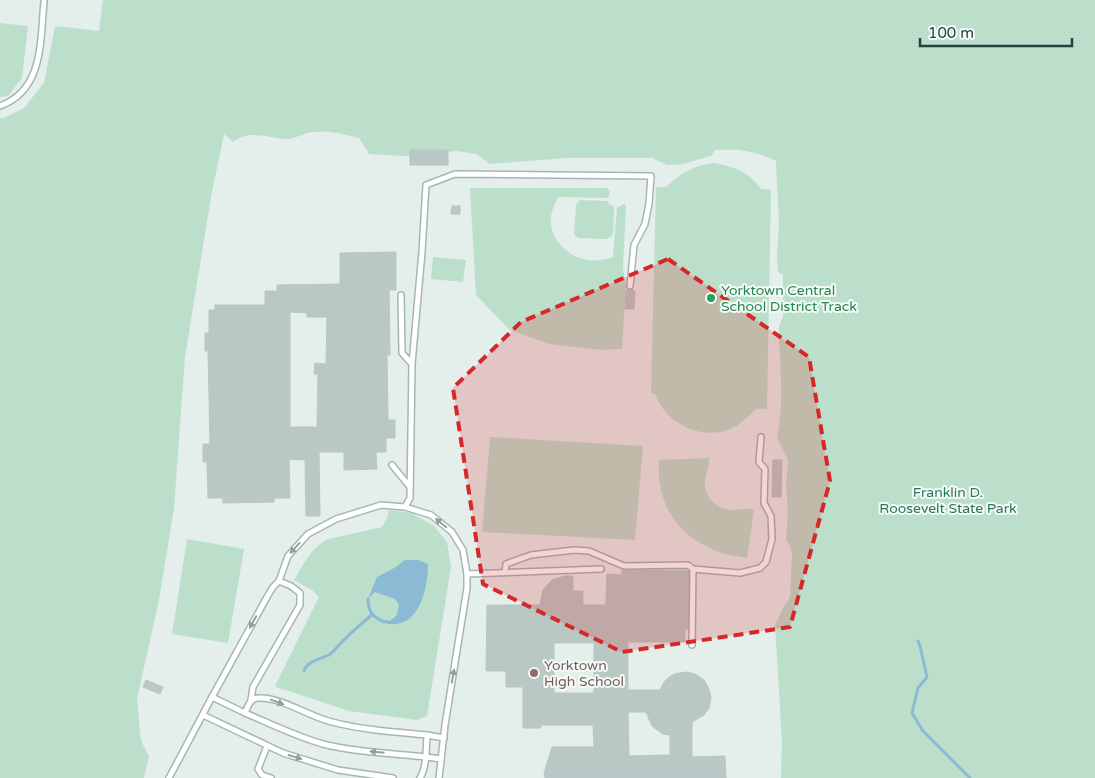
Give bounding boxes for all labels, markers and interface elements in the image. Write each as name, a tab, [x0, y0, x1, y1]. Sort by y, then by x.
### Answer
scale bar	[920, 15, 1072, 47]
text: 100 m	[928, 24, 974, 42]
place label: Yorktown Central School District Track	[721, 282, 857, 315]
marker: Yorktown Central School District Track	[705, 292, 717, 304]
park label: Franklin D. Roosevelt State Park	[879, 484, 1017, 517]
one-way arrow	[435, 518, 448, 529]
one-way arrow	[290, 542, 301, 555]
one-way arrow	[249, 615, 258, 628]
place label: Yorktown High School	[544, 657, 624, 690]
marker: Yorktown High School	[528, 667, 540, 679]
one-way arrow	[450, 668, 458, 684]
one-way arrow	[270, 698, 285, 706]
one-way arrow	[369, 748, 385, 756]
one-way arrow	[288, 753, 303, 761]

